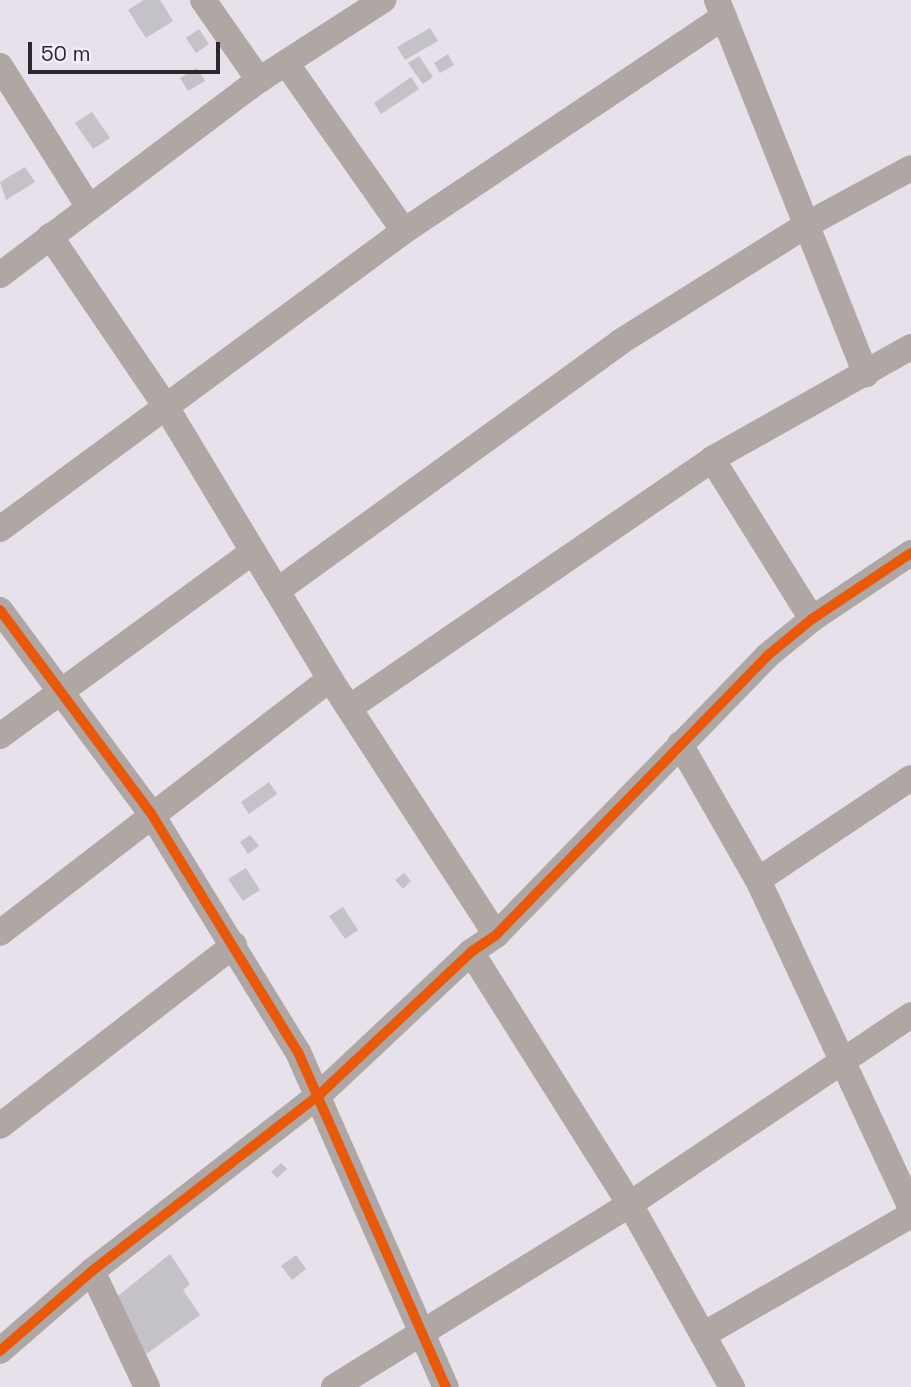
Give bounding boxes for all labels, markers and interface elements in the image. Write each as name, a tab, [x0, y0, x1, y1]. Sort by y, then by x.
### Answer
scale bar	[32, 28, 224, 72]
text: 50 m	[41, 40, 91, 67]

